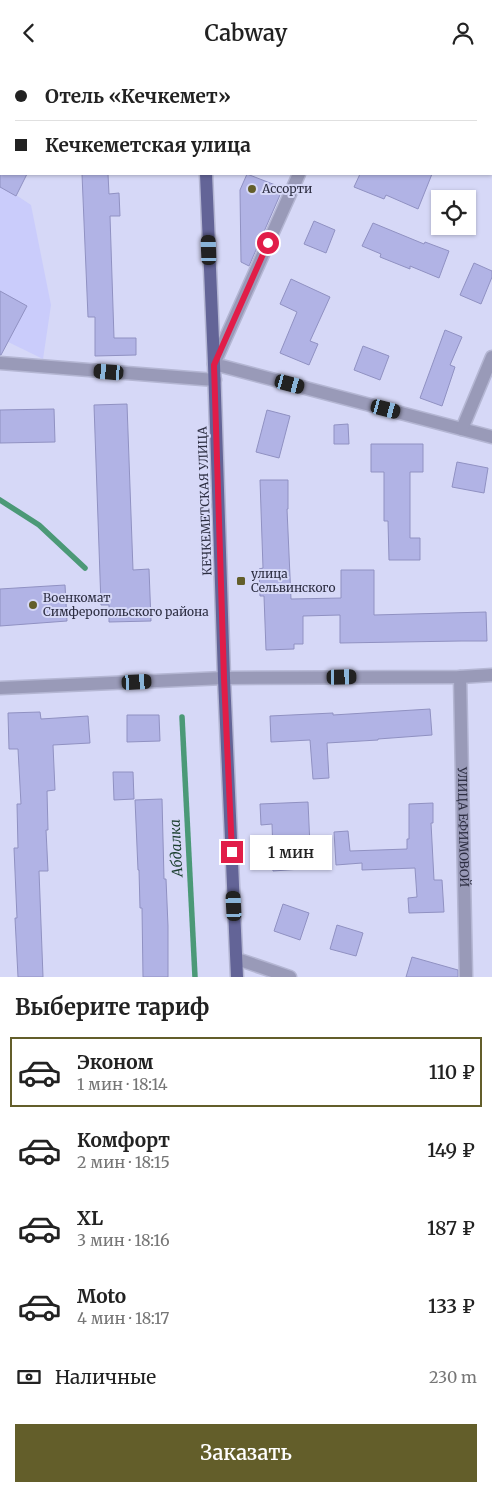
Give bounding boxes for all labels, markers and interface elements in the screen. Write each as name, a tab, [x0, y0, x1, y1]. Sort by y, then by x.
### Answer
icon: back	[15, 19, 43, 47]
text: Cabway	[205, 19, 287, 47]
icon: person	[449, 19, 477, 47]
text: Отель «Кечкемет»	[45, 84, 231, 108]
text: Кечкеметская улица	[45, 133, 251, 157]
place label: Ассорти	[261, 181, 312, 196]
marker: Ассорти	[246, 183, 258, 195]
map controls	[431, 190, 476, 235]
button: locate	[431, 190, 476, 235]
route start	[257, 232, 279, 254]
car	[200, 235, 217, 265]
car	[93, 363, 124, 381]
car	[273, 373, 306, 395]
car	[369, 398, 402, 420]
street label: КЕЧКЕМЕТСКАЯ УЛИЦА	[194, 426, 215, 576]
place label: улица Сельвинского	[251, 566, 335, 595]
marker: улица Сельвинского	[235, 575, 247, 587]
place label: Военкомат Симферопольского района	[43, 590, 209, 619]
marker: Военкомат Симферопольского района	[27, 599, 39, 611]
car	[326, 669, 357, 685]
car	[121, 674, 152, 690]
street label: УЛИЦА ЕФИМОВОЙ	[455, 766, 472, 887]
water label: Абдалка	[166, 819, 187, 878]
callout: 1 мин	[250, 835, 332, 869]
route end	[221, 841, 243, 863]
text: 1 мин	[268, 842, 314, 862]
car	[225, 891, 242, 921]
text: Выберите тариф	[15, 993, 209, 1021]
icon: car	[17, 1050, 62, 1095]
text: Эконом	[77, 1050, 153, 1074]
text: 110 ₽	[429, 1060, 475, 1084]
text: 1 мин · 18:14	[77, 1074, 168, 1094]
icon: car	[17, 1128, 62, 1173]
text: Комфорт	[77, 1128, 170, 1152]
text: 149 ₽	[427, 1138, 475, 1162]
text: 2 мин · 18:15	[77, 1152, 170, 1172]
icon: car	[17, 1206, 62, 1251]
text: XL	[77, 1206, 103, 1230]
text: 187 ₽	[427, 1216, 475, 1240]
text: 3 мин · 18:16	[77, 1230, 170, 1250]
icon: car	[17, 1284, 62, 1329]
text: Moto	[77, 1284, 126, 1308]
text: 133 ₽	[428, 1294, 475, 1318]
text: 4 мин · 18:17	[77, 1308, 169, 1328]
icon: cash	[15, 1363, 43, 1391]
text: Наличные	[55, 1365, 156, 1389]
text: 230 m	[429, 1367, 477, 1387]
button: Заказать	[15, 1424, 477, 1482]

